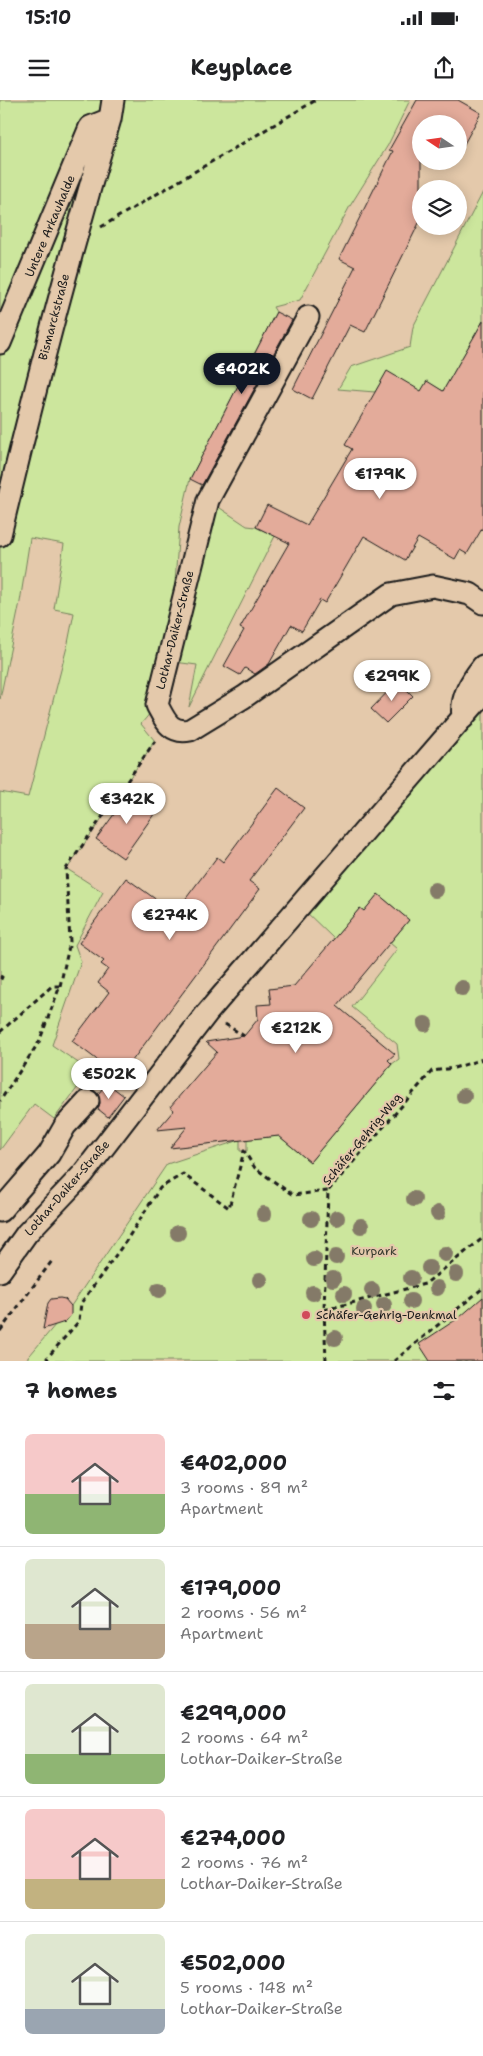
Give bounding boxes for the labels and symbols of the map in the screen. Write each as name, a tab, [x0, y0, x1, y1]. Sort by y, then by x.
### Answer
north arrow	[412, 115, 468, 170]
street label: Untere Arkauhalde	[21, 172, 79, 280]
street label: Bismarckstraße	[35, 272, 73, 362]
pin: €402K	[207, 352, 277, 395]
pin: €179K	[345, 458, 415, 500]
street label: Lothar-Daiker-Straße	[152, 569, 198, 691]
pin: €299K	[357, 660, 427, 702]
pin: €342K	[92, 782, 162, 825]
pin: €274K	[135, 898, 205, 941]
pin: €212K	[261, 1012, 331, 1054]
pin: €502K	[74, 1058, 144, 1100]
street label: Schäfer-Gehrig-Weg	[319, 1090, 405, 1188]
street label: Lothar-Daiker-Straße	[21, 1136, 113, 1239]
park label: Kurpark	[351, 1243, 397, 1259]
place label: Schäfer-Gehrig-Denkmal	[316, 1307, 457, 1323]
marker: Schäfer-Gehrig-Denkmal	[300, 1309, 312, 1321]

